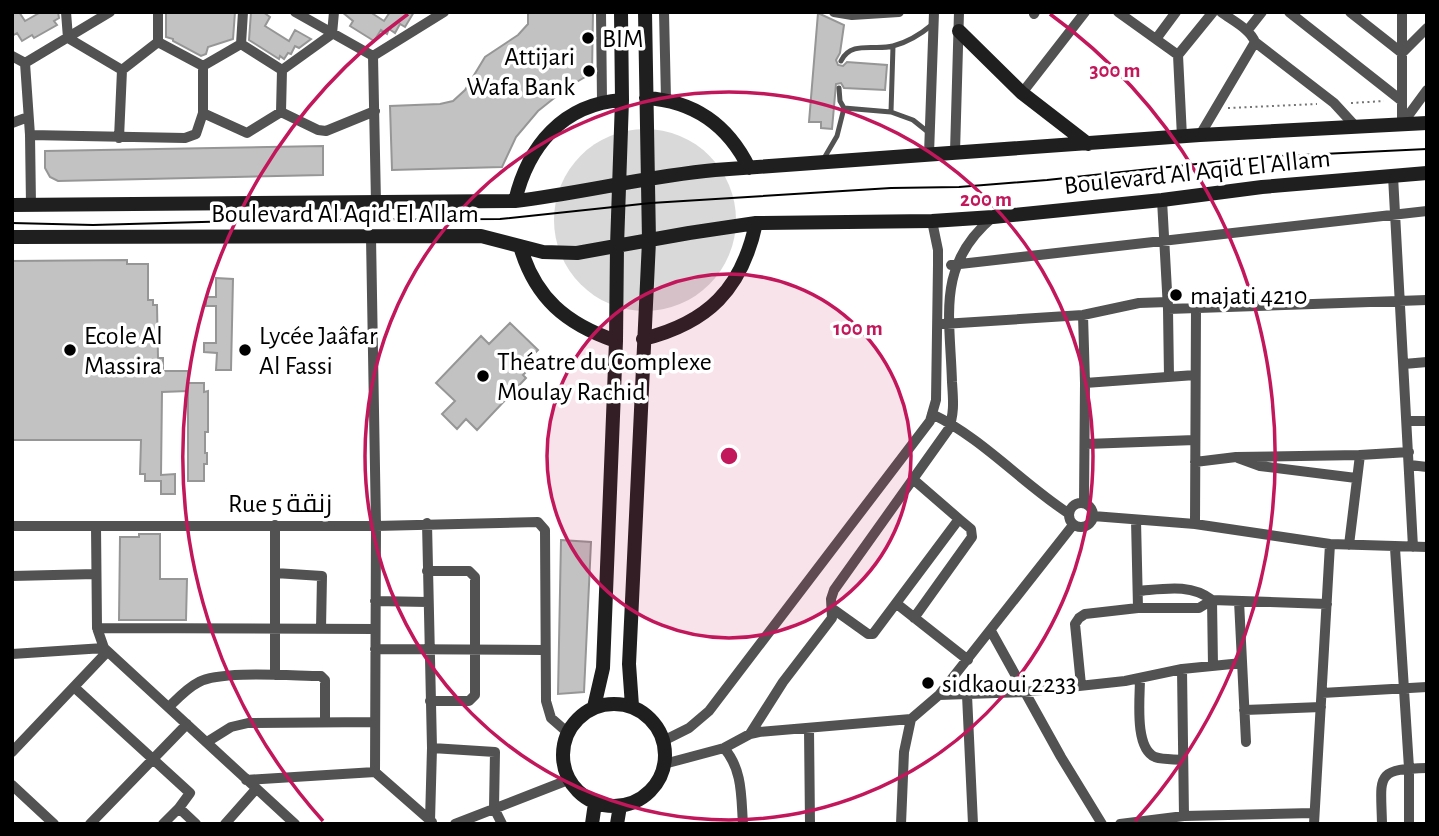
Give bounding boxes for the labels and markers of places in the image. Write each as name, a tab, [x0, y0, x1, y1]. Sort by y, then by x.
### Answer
place label: BIM	[602, 26, 643, 52]
marker: BIM	[580, 30, 596, 46]
place label: Attijari Wafa Bank	[467, 44, 575, 100]
marker: Attijari Wafa Bank	[581, 63, 597, 79]
place label: majati 4210	[1190, 283, 1308, 309]
marker: majati 4210	[1168, 287, 1184, 303]
place label: Ecole Al Massira	[84, 323, 163, 379]
place label: Lycée Jaâfar Al Fassi	[259, 323, 378, 379]
marker: Ecole Al Massira	[62, 342, 78, 358]
marker: Lycée Jaâfar Al Fassi	[237, 342, 253, 358]
place label: Théatre du Complexe Moulay Rachid	[497, 349, 712, 405]
marker: Théatre du Complexe Moulay Rachid	[475, 368, 491, 384]
centre of rings	[717, 444, 741, 468]
place label: sidkaoui 2233	[942, 671, 1076, 697]
marker: sidkaoui 2233	[920, 675, 936, 691]

